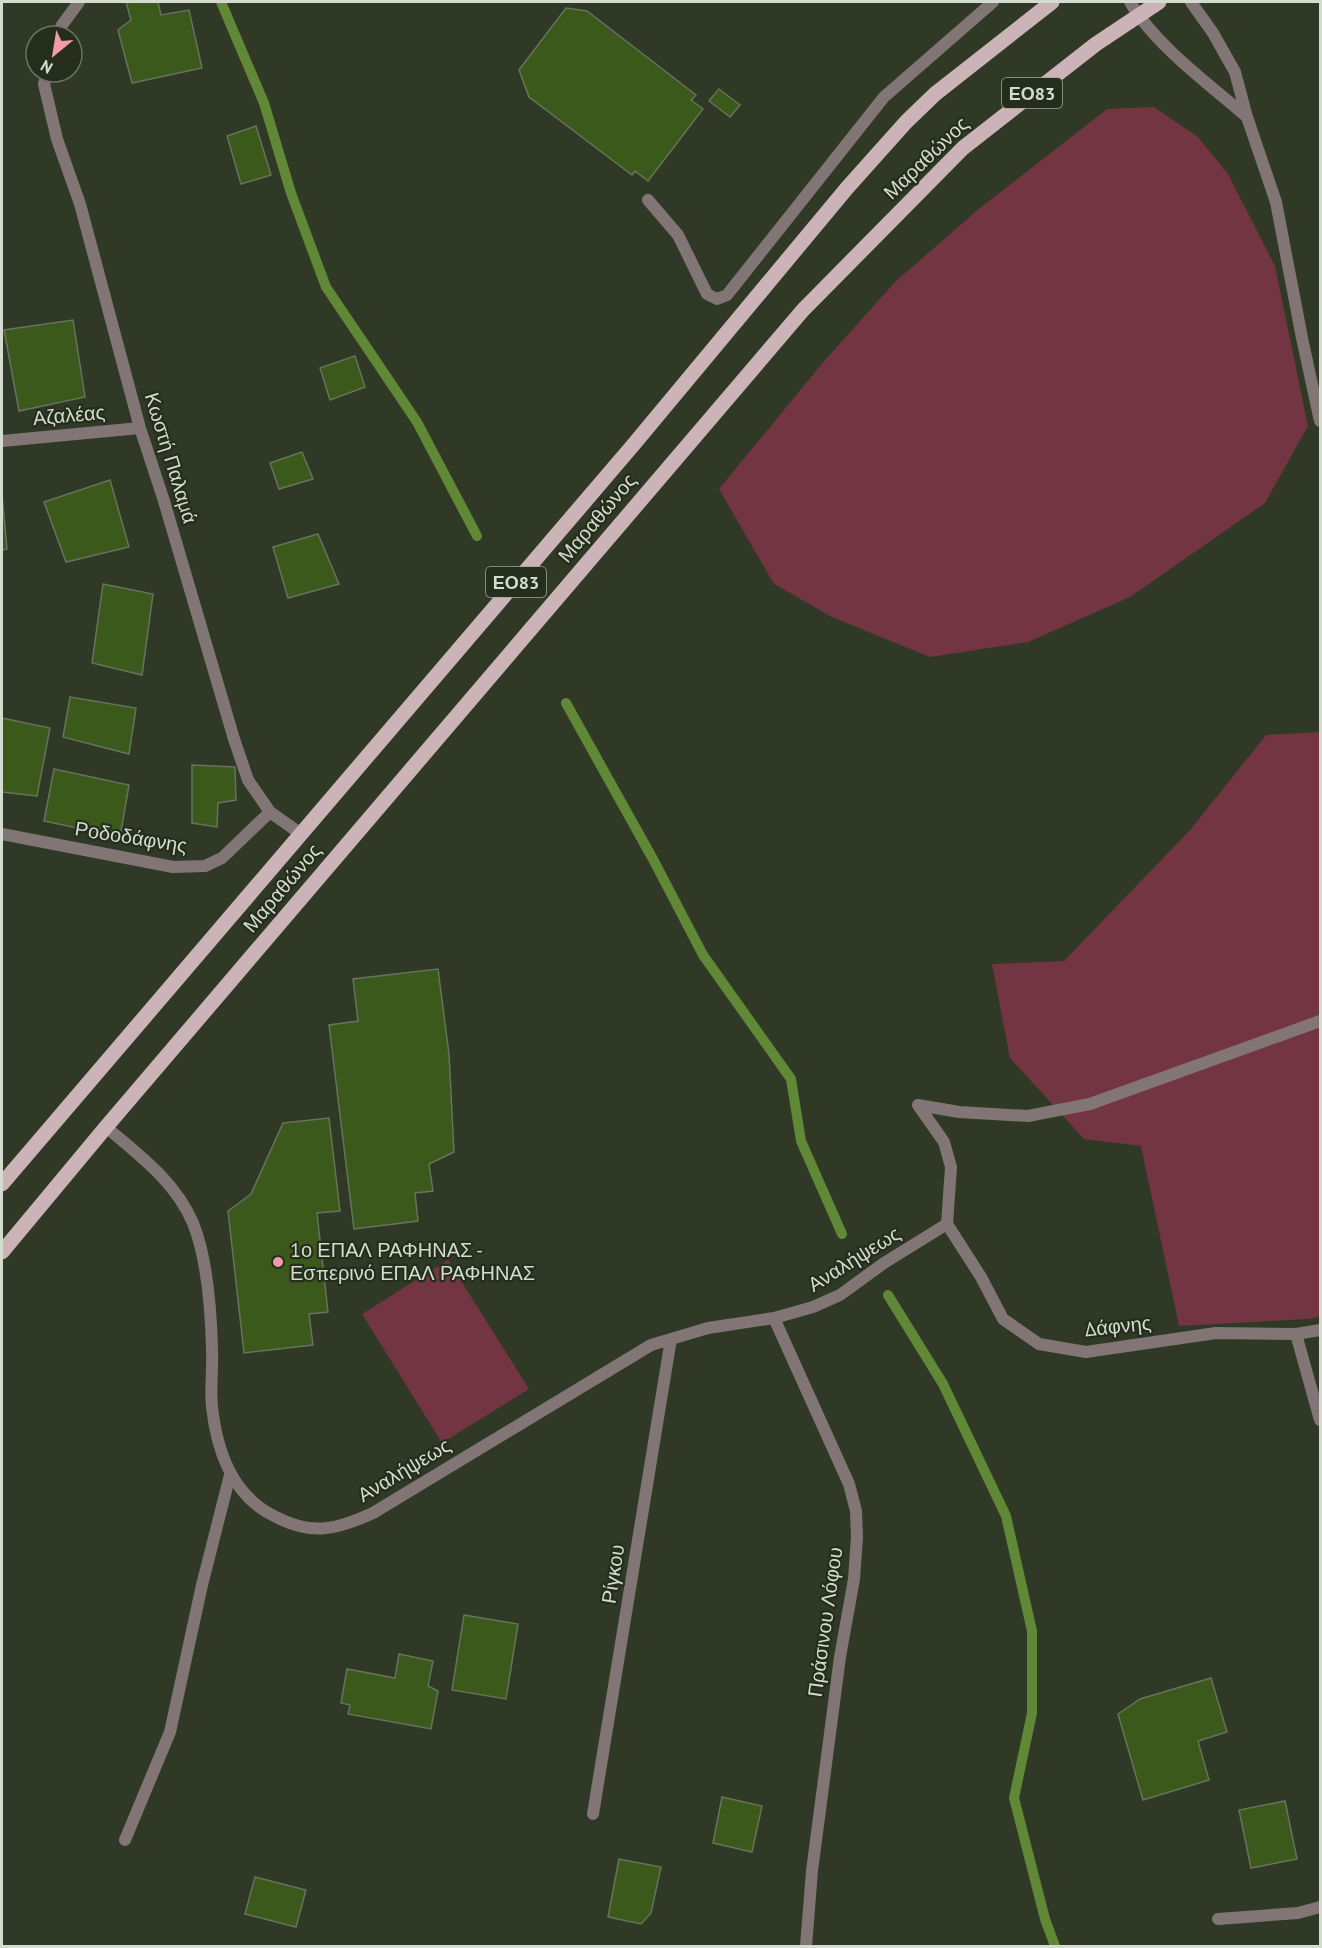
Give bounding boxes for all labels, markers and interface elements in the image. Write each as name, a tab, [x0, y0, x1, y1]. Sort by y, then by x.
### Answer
north arrow	[24, 24, 84, 84]
text: N	[37, 56, 56, 78]
road number: ΕΟ83	[1002, 78, 1062, 108]
street label: Μαραθώνος	[878, 111, 974, 205]
street label: Κωστή Παλαμά	[139, 390, 203, 526]
street label: Αζαλέας	[32, 399, 107, 431]
street label: Μαραθώνος	[552, 468, 642, 568]
road number: ΕΟ83	[486, 567, 546, 597]
street label: Ροδοδάφνης	[73, 815, 189, 859]
street label: Μαραθώνος	[237, 838, 327, 938]
street label: Αναλήψεως	[803, 1220, 905, 1298]
place label: 1ο ΕΠΑΛ ΡΑΦΗΝΑΣ - Εσπερινό ΕΠΑΛ ΡΑΦΗΝΑΣ	[290, 1237, 535, 1286]
marker: 1ο ΕΠΑΛ ΡΑΦΗΝΑΣ - Εσπερινό ΕΠΑΛ ΡΑΦΗΝΑΣ	[271, 1255, 285, 1269]
street label: Δάφνης	[1083, 1310, 1153, 1342]
street label: Αναλήψεως	[353, 1432, 456, 1508]
street label: Ρίγκου	[595, 1543, 631, 1605]
street label: Πράσινου Λόφου	[802, 1545, 848, 1699]

